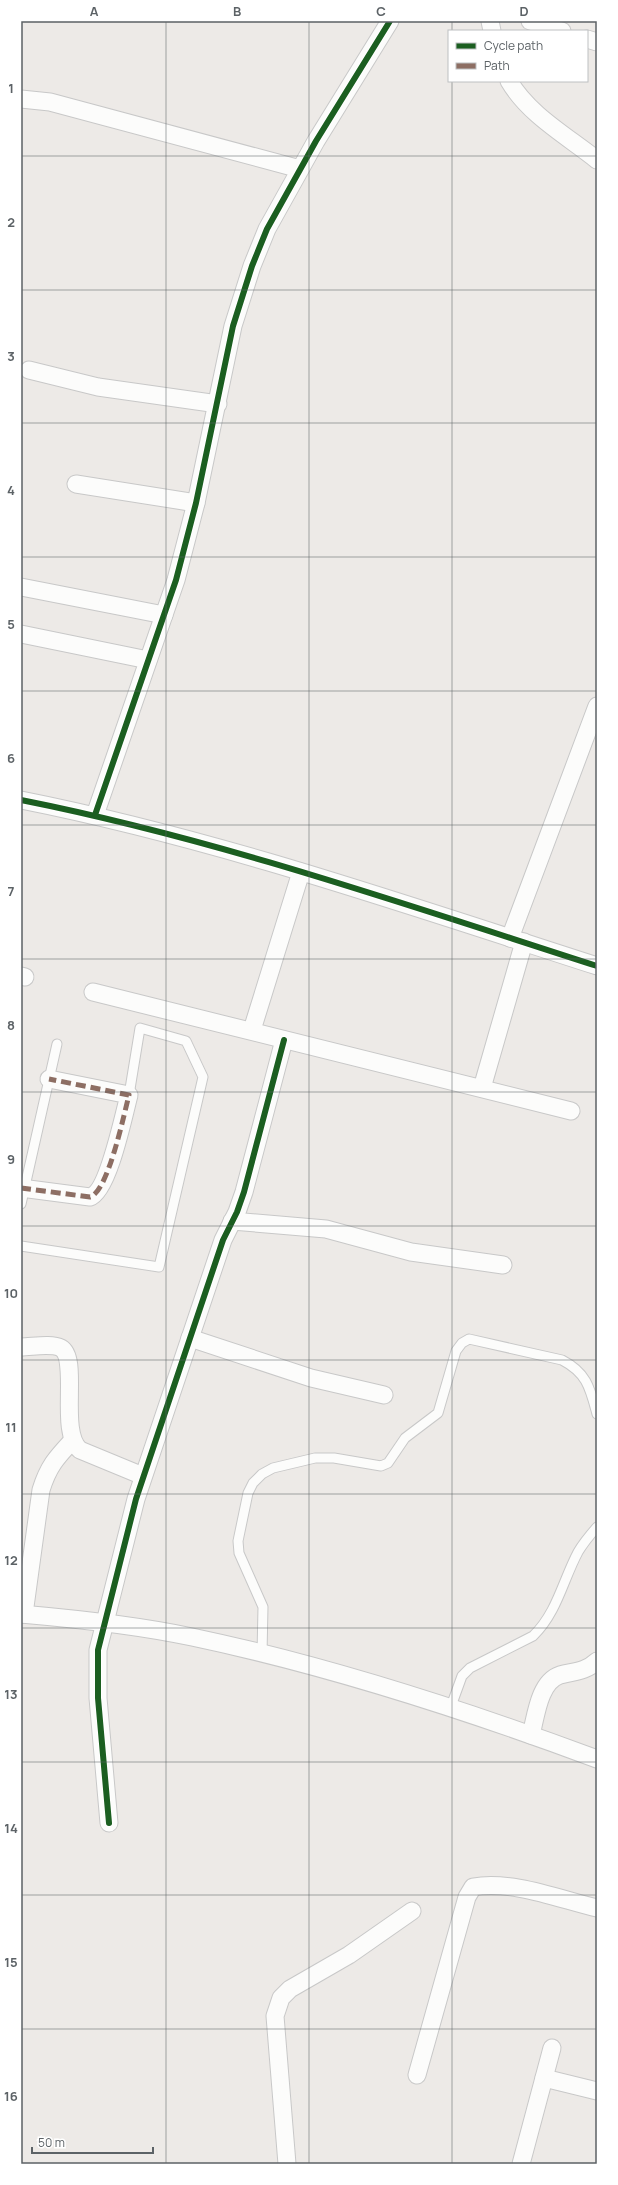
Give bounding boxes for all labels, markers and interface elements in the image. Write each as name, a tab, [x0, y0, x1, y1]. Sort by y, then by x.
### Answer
text: A	[90, 2, 99, 20]
text: B	[233, 2, 241, 20]
text: C	[376, 2, 386, 20]
text: D	[519, 2, 529, 20]
legend	[448, 30, 588, 82]
text: Cycle path	[484, 37, 543, 54]
text: Path	[484, 57, 510, 74]
text: 1	[8, 79, 14, 97]
text: 2	[7, 213, 15, 231]
text: 3	[7, 347, 15, 365]
text: 4	[7, 481, 15, 499]
text: 5	[7, 615, 15, 633]
text: 6	[7, 749, 15, 767]
text: 7	[8, 882, 15, 900]
text: 8	[7, 1016, 15, 1034]
text: 9	[7, 1150, 15, 1168]
text: 10	[4, 1284, 18, 1302]
text: 11	[5, 1418, 17, 1436]
text: 12	[4, 1551, 18, 1569]
text: 13	[4, 1685, 18, 1703]
text: 14	[4, 1819, 18, 1837]
text: 15	[4, 1953, 18, 1971]
text: 16	[4, 2087, 18, 2105]
scale bar	[32, 2129, 153, 2155]
text: 50 m	[38, 2134, 65, 2151]

